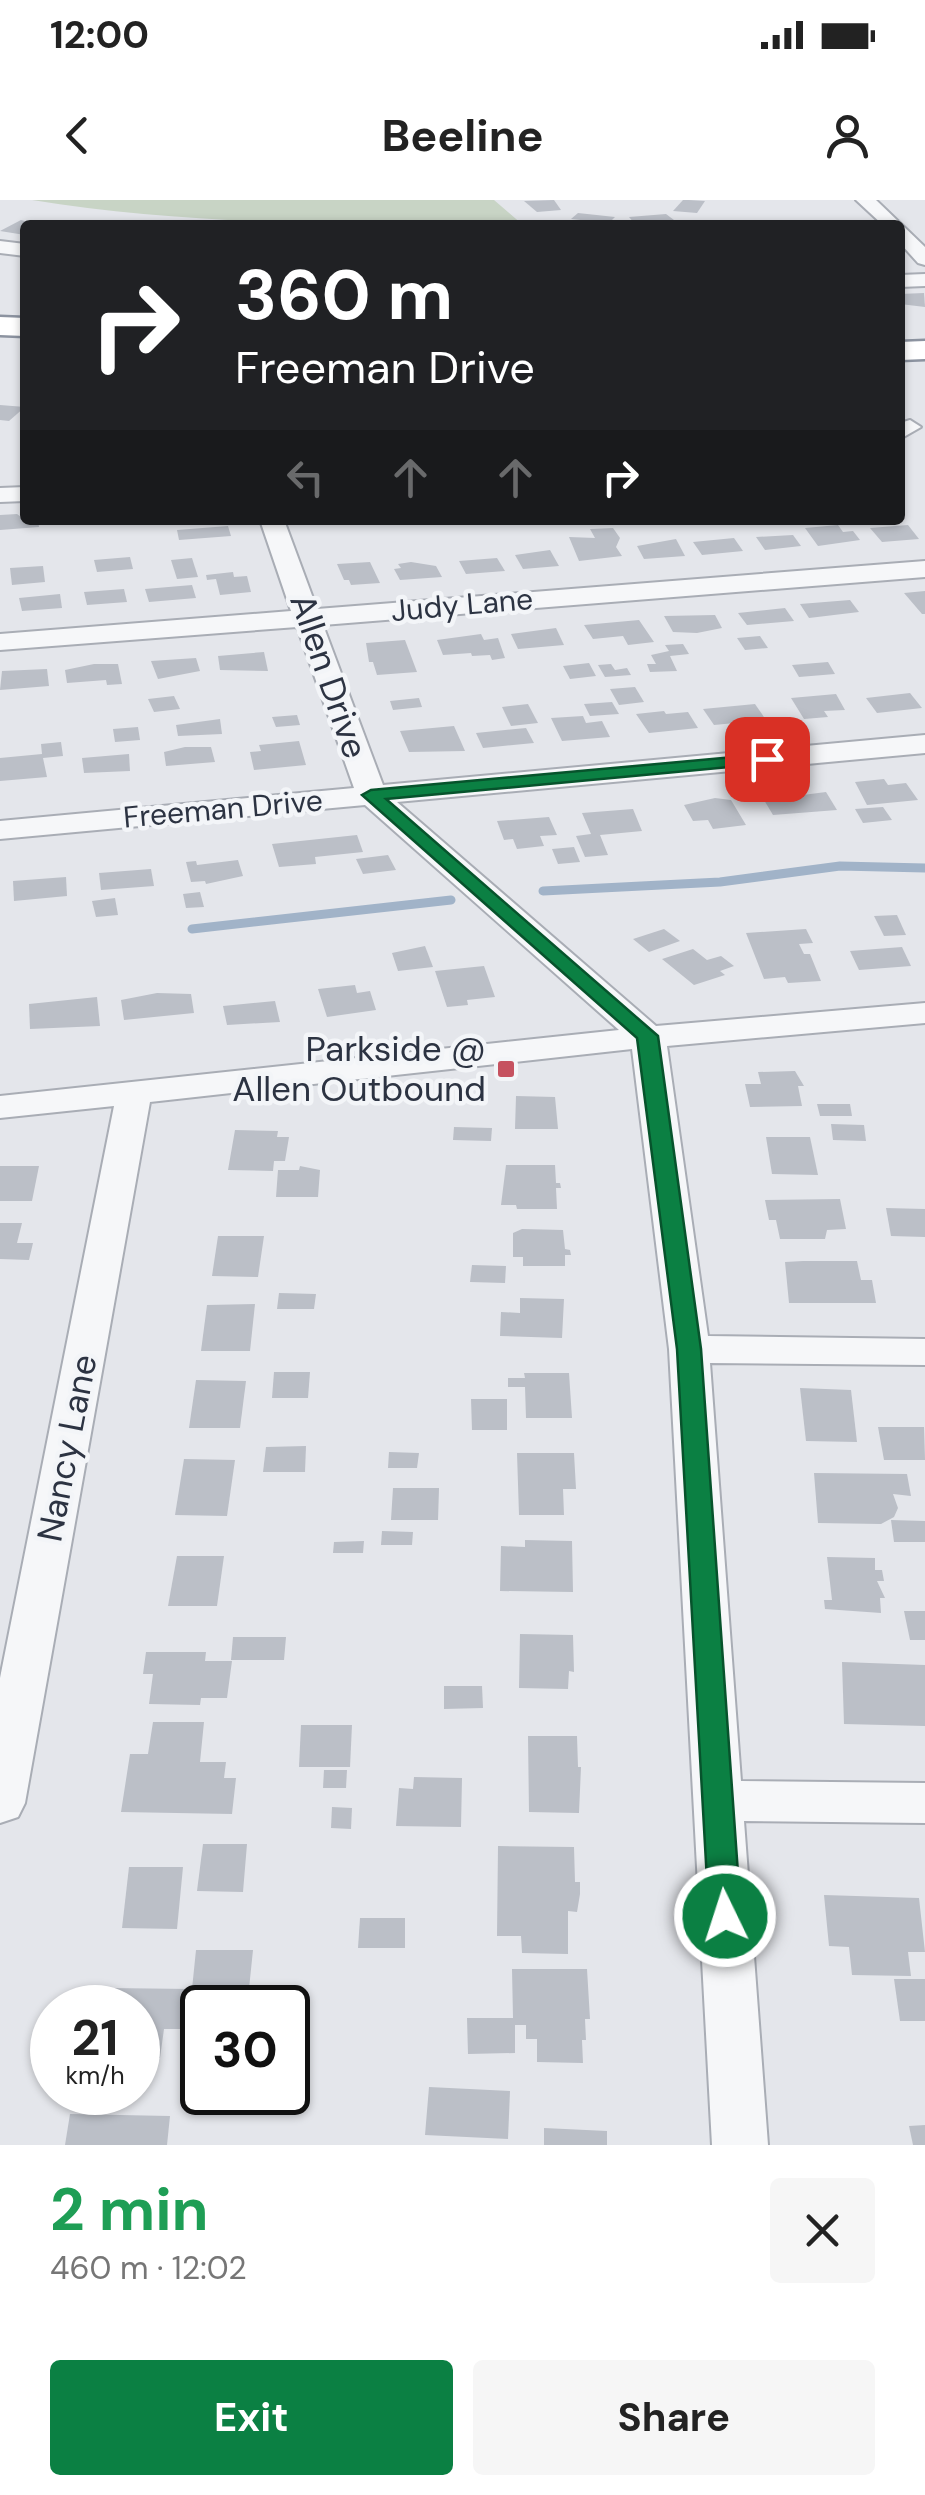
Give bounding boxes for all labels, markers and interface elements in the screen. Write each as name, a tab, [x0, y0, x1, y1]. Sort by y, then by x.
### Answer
text: 12:00	[50, 10, 149, 60]
text: Beeline	[381, 106, 544, 165]
icon: back	[50, 108, 105, 163]
icon: person	[820, 108, 875, 163]
text: 360 m	[235, 250, 453, 341]
icon: right	[70, 260, 200, 390]
text: Freeman Drive	[235, 338, 535, 397]
icon: left	[278, 450, 333, 505]
icon: ahead	[383, 450, 438, 505]
icon: ahead	[488, 450, 543, 505]
icon: right	[593, 450, 648, 505]
street label: Judy Lane	[389, 579, 534, 630]
street label: Allen Drive	[279, 588, 379, 764]
pin	[725, 717, 810, 802]
icon: arrive	[740, 732, 795, 787]
street label: Freeman Drive	[122, 780, 324, 837]
place label: Parkside @ Allen Outbound	[232, 1026, 486, 1112]
marker: Parkside @ Allen Outbound	[495, 1058, 517, 1080]
street label: Nancy Lane	[26, 1351, 108, 1545]
position arrow	[673, 1864, 777, 1968]
speed limit sign: 30	[180, 1985, 310, 2115]
text: 21	[71, 2005, 119, 2071]
text: km/h	[65, 2059, 125, 2092]
text: 2 min	[50, 2170, 209, 2249]
button: close	[770, 2178, 875, 2283]
text: 460 m · 12:02	[50, 2247, 247, 2289]
button: Exit	[50, 2360, 453, 2475]
button: Share	[473, 2360, 875, 2475]

